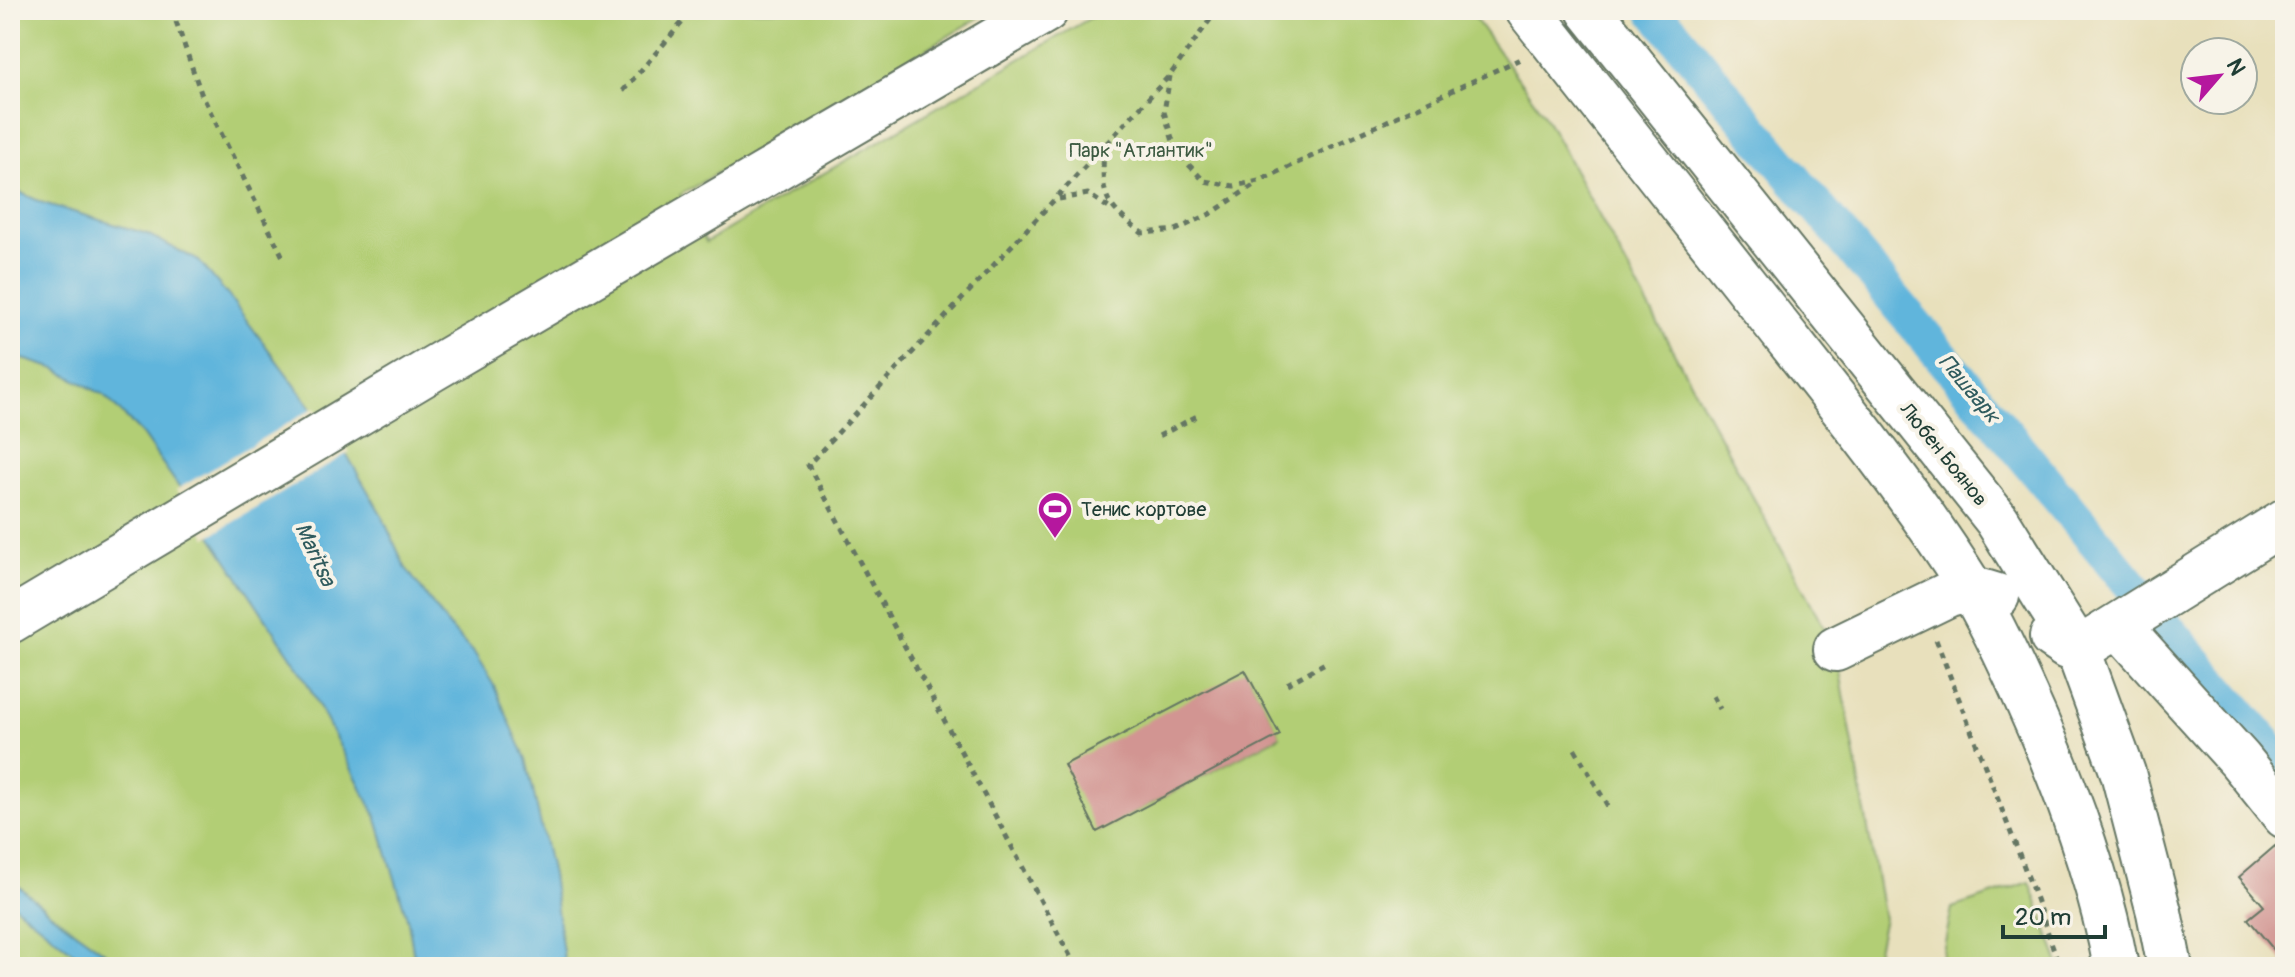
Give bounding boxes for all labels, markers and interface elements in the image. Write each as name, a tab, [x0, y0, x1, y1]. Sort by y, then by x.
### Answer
north arrow	[2179, 36, 2259, 116]
text: N	[2220, 54, 2252, 80]
park label: Парк "Атлантик"	[1069, 138, 1213, 163]
water label: Пашаарк	[1932, 349, 2008, 431]
street label: Любен Боянов	[1894, 397, 1993, 511]
sports icon: Тенис кортове	[1036, 490, 1074, 540]
place label: Тенис кортове	[1081, 497, 1206, 522]
water label: Maritsa	[288, 518, 343, 592]
scale bar	[2003, 889, 2105, 939]
text: 20 m	[2015, 903, 2071, 932]

